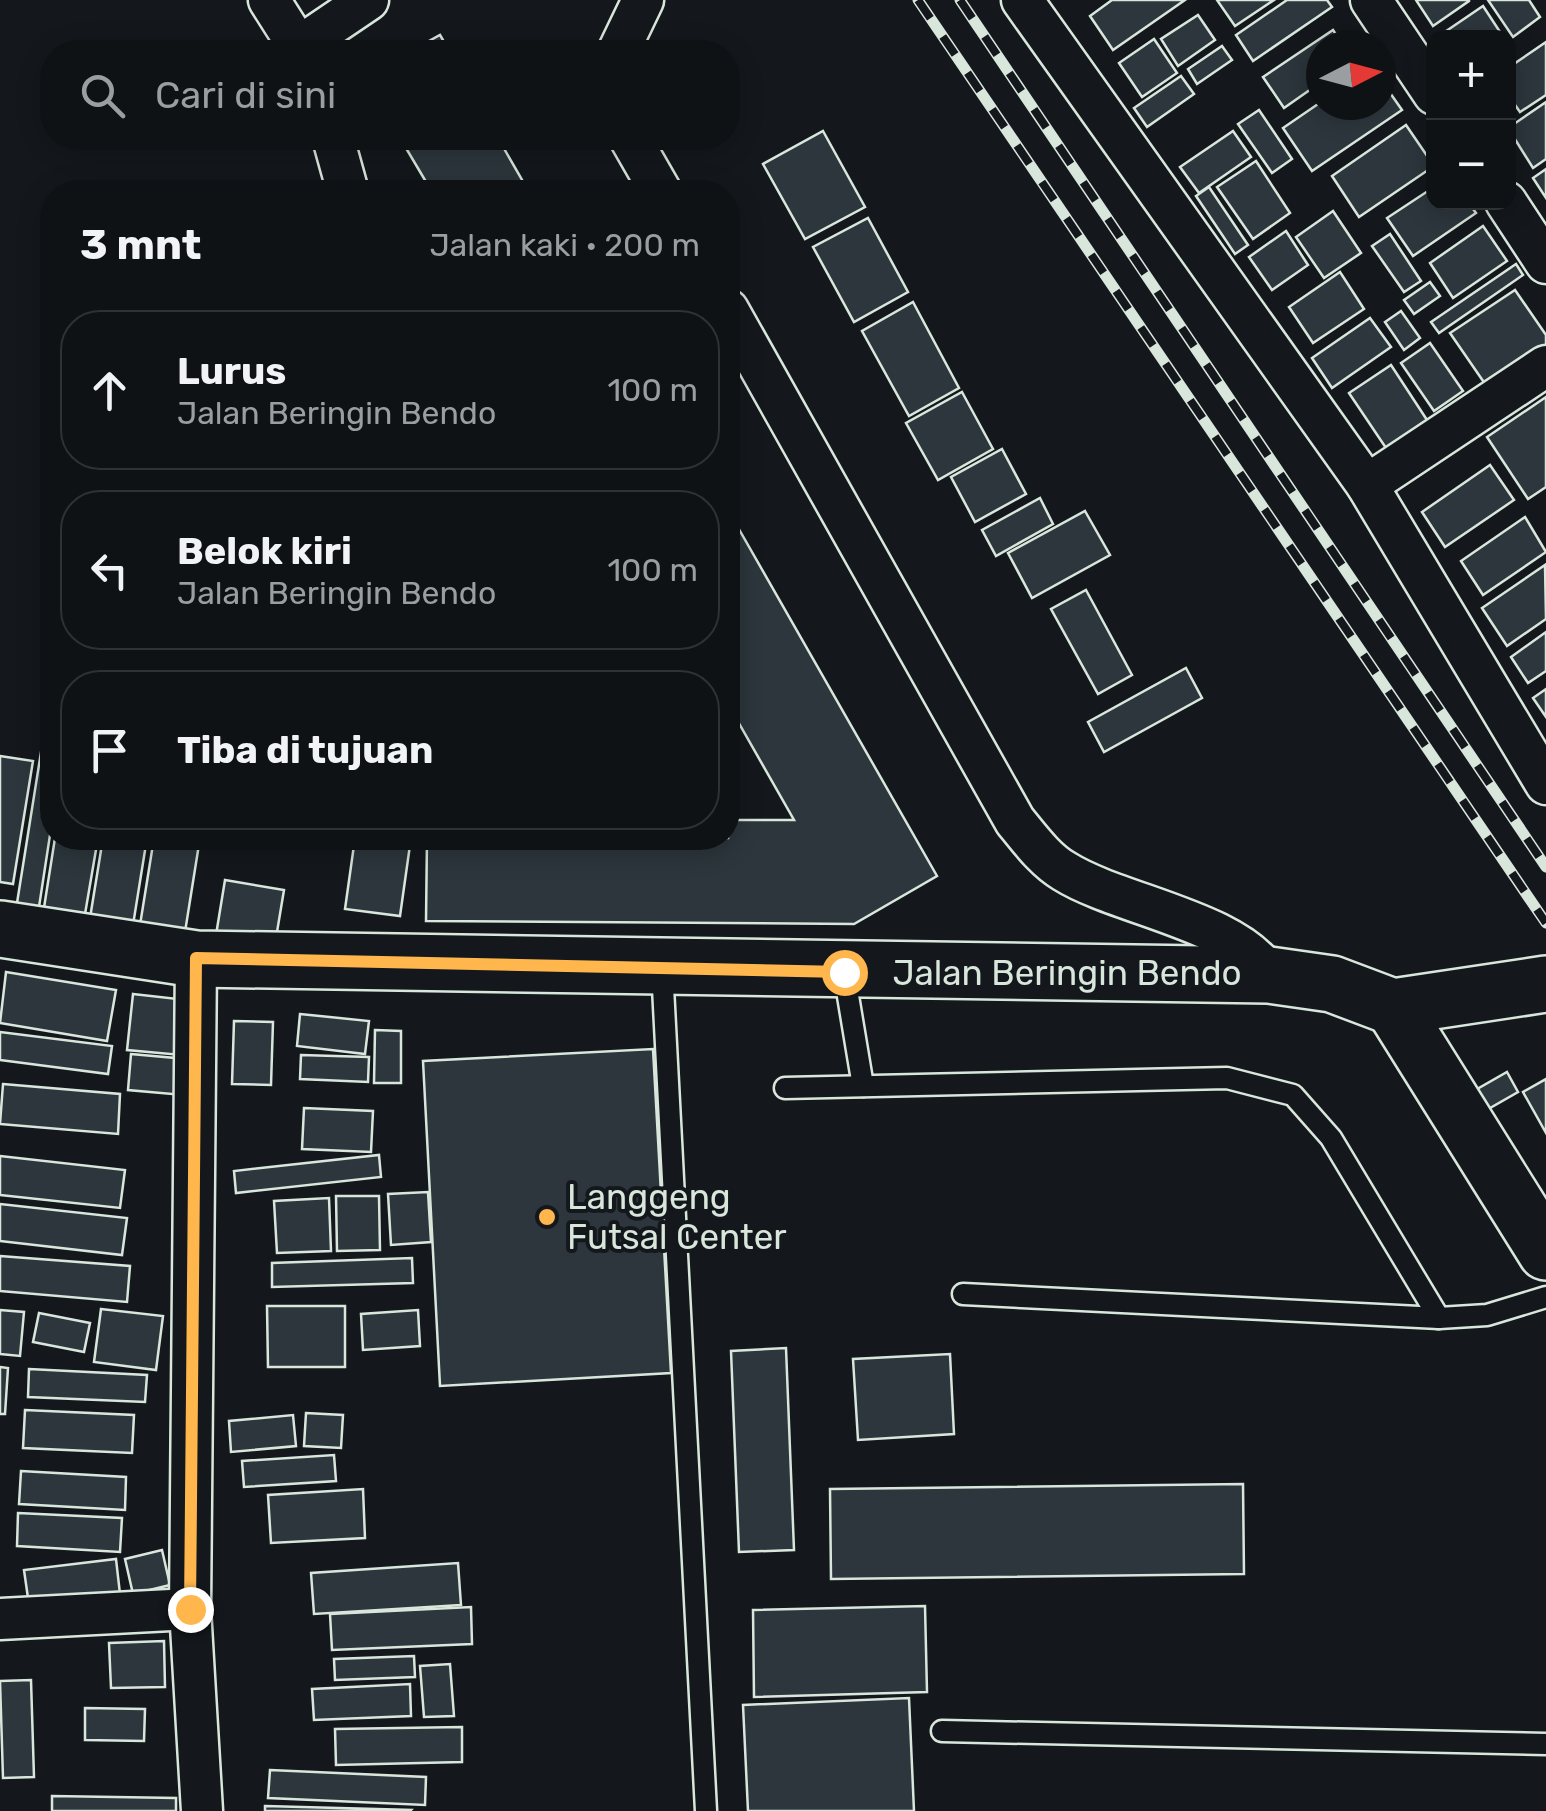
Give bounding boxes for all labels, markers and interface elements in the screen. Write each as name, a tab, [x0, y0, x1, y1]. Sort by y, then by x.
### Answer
north arrow	[1306, 30, 1396, 120]
map controls	[1426, 30, 1516, 210]
button: +	[1426, 30, 1516, 120]
search box	[40, 40, 740, 150]
icon: search	[75, 68, 130, 123]
text: Cari di sini	[155, 72, 336, 118]
button: −	[1426, 120, 1516, 210]
text: 3 mnt	[80, 220, 202, 270]
text: Jalan kaki · 200 m	[429, 226, 700, 264]
text: Lurus	[177, 348, 286, 394]
icon: ahead	[82, 363, 137, 418]
text: 100 m	[607, 371, 698, 409]
text: Jalan Beringin Bendo	[177, 394, 496, 432]
text: Belok kiri	[177, 528, 352, 574]
icon: left	[82, 543, 137, 598]
text: 100 m	[607, 551, 698, 589]
text: Jalan Beringin Bendo	[177, 574, 496, 612]
icon: arrive	[82, 723, 137, 778]
text: Tiba di tujuan	[177, 727, 433, 773]
route start	[822, 950, 868, 996]
street label: Jalan Beringin Bendo	[892, 952, 1242, 994]
place label: Langgeng Futsal Center	[567, 1176, 787, 1258]
marker: Langgeng Futsal Center	[536, 1206, 558, 1228]
route end	[168, 1587, 214, 1633]

